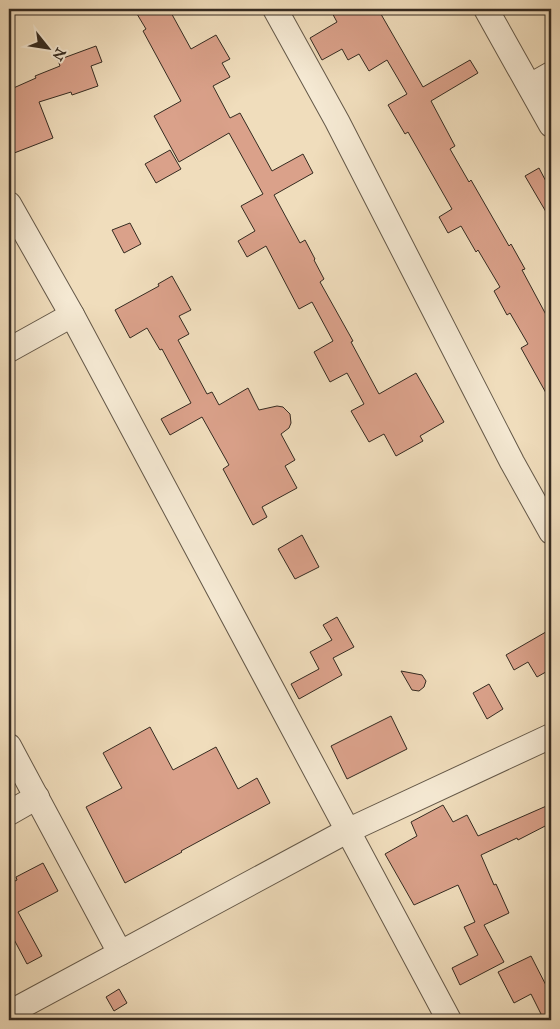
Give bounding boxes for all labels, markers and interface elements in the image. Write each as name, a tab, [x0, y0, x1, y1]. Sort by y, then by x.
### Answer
north arrow	[22, 22, 72, 72]
text: N	[48, 45, 69, 64]

